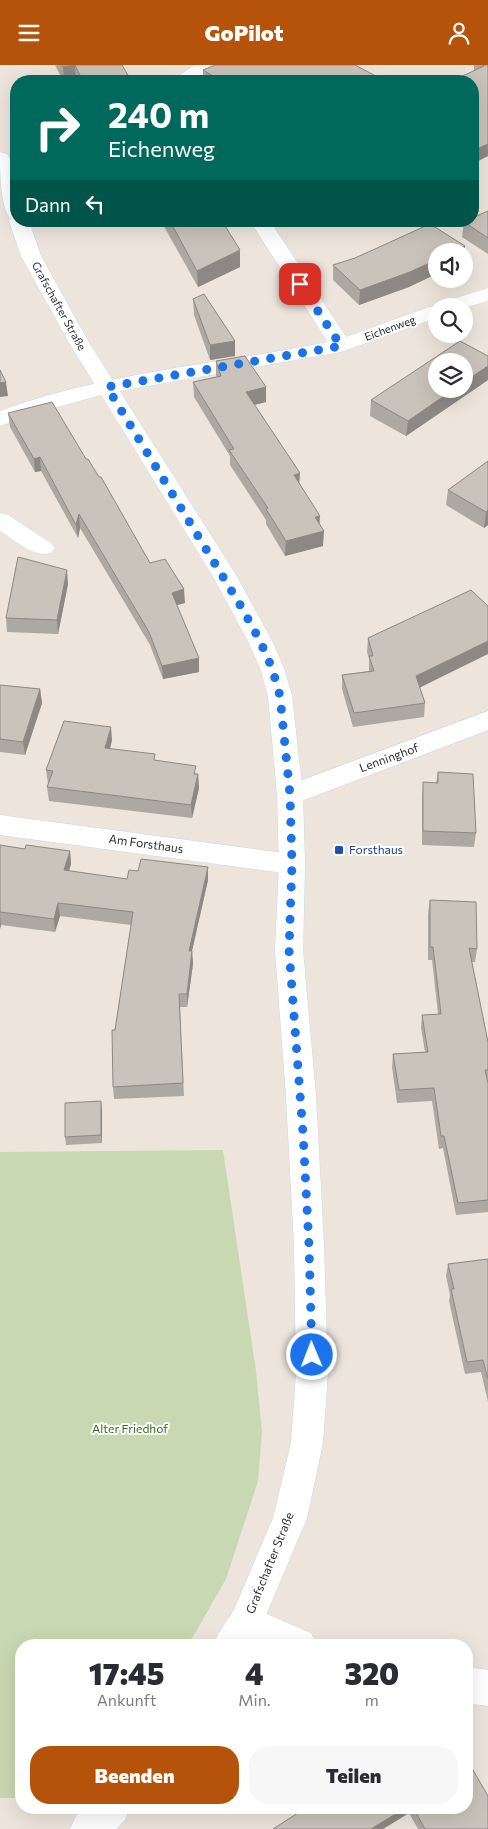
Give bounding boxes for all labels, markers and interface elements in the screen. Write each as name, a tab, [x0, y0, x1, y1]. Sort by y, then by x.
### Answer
icon: menu	[15, 19, 43, 47]
text: GoPilot	[205, 19, 283, 46]
icon: person	[445, 19, 473, 47]
text: 240 m	[108, 92, 209, 135]
icon: right	[25, 95, 90, 160]
text: Eichenweg	[108, 135, 215, 162]
icon: left	[81, 190, 109, 218]
text: Dann	[25, 193, 71, 216]
map controls	[428, 243, 473, 398]
button: sound	[428, 243, 473, 288]
street label: Grafschafter Straße	[30, 259, 89, 352]
pin	[279, 263, 321, 305]
icon: arrive	[286, 270, 314, 298]
button: search	[428, 298, 473, 343]
street label: Eichenweg	[362, 312, 417, 343]
button: layers	[428, 353, 473, 398]
street label: Lenninghof	[357, 740, 420, 774]
street label: Am Forsthaus	[108, 831, 184, 855]
place label: Forsthaus	[349, 842, 403, 856]
marker: Forsthaus	[333, 844, 345, 856]
position arrow	[285, 1328, 337, 1380]
park label: Alter Friedhof	[92, 1421, 168, 1435]
street label: Grafschafter Straße	[242, 1510, 296, 1615]
text: 17:45	[89, 1654, 164, 1691]
text: 4	[245, 1654, 264, 1691]
text: 320	[344, 1654, 399, 1691]
text: Ankunft	[97, 1690, 157, 1709]
text: Min.	[238, 1690, 271, 1709]
text: m	[365, 1690, 379, 1709]
button: Beenden	[30, 1746, 239, 1804]
button: Teilen	[249, 1746, 458, 1804]

